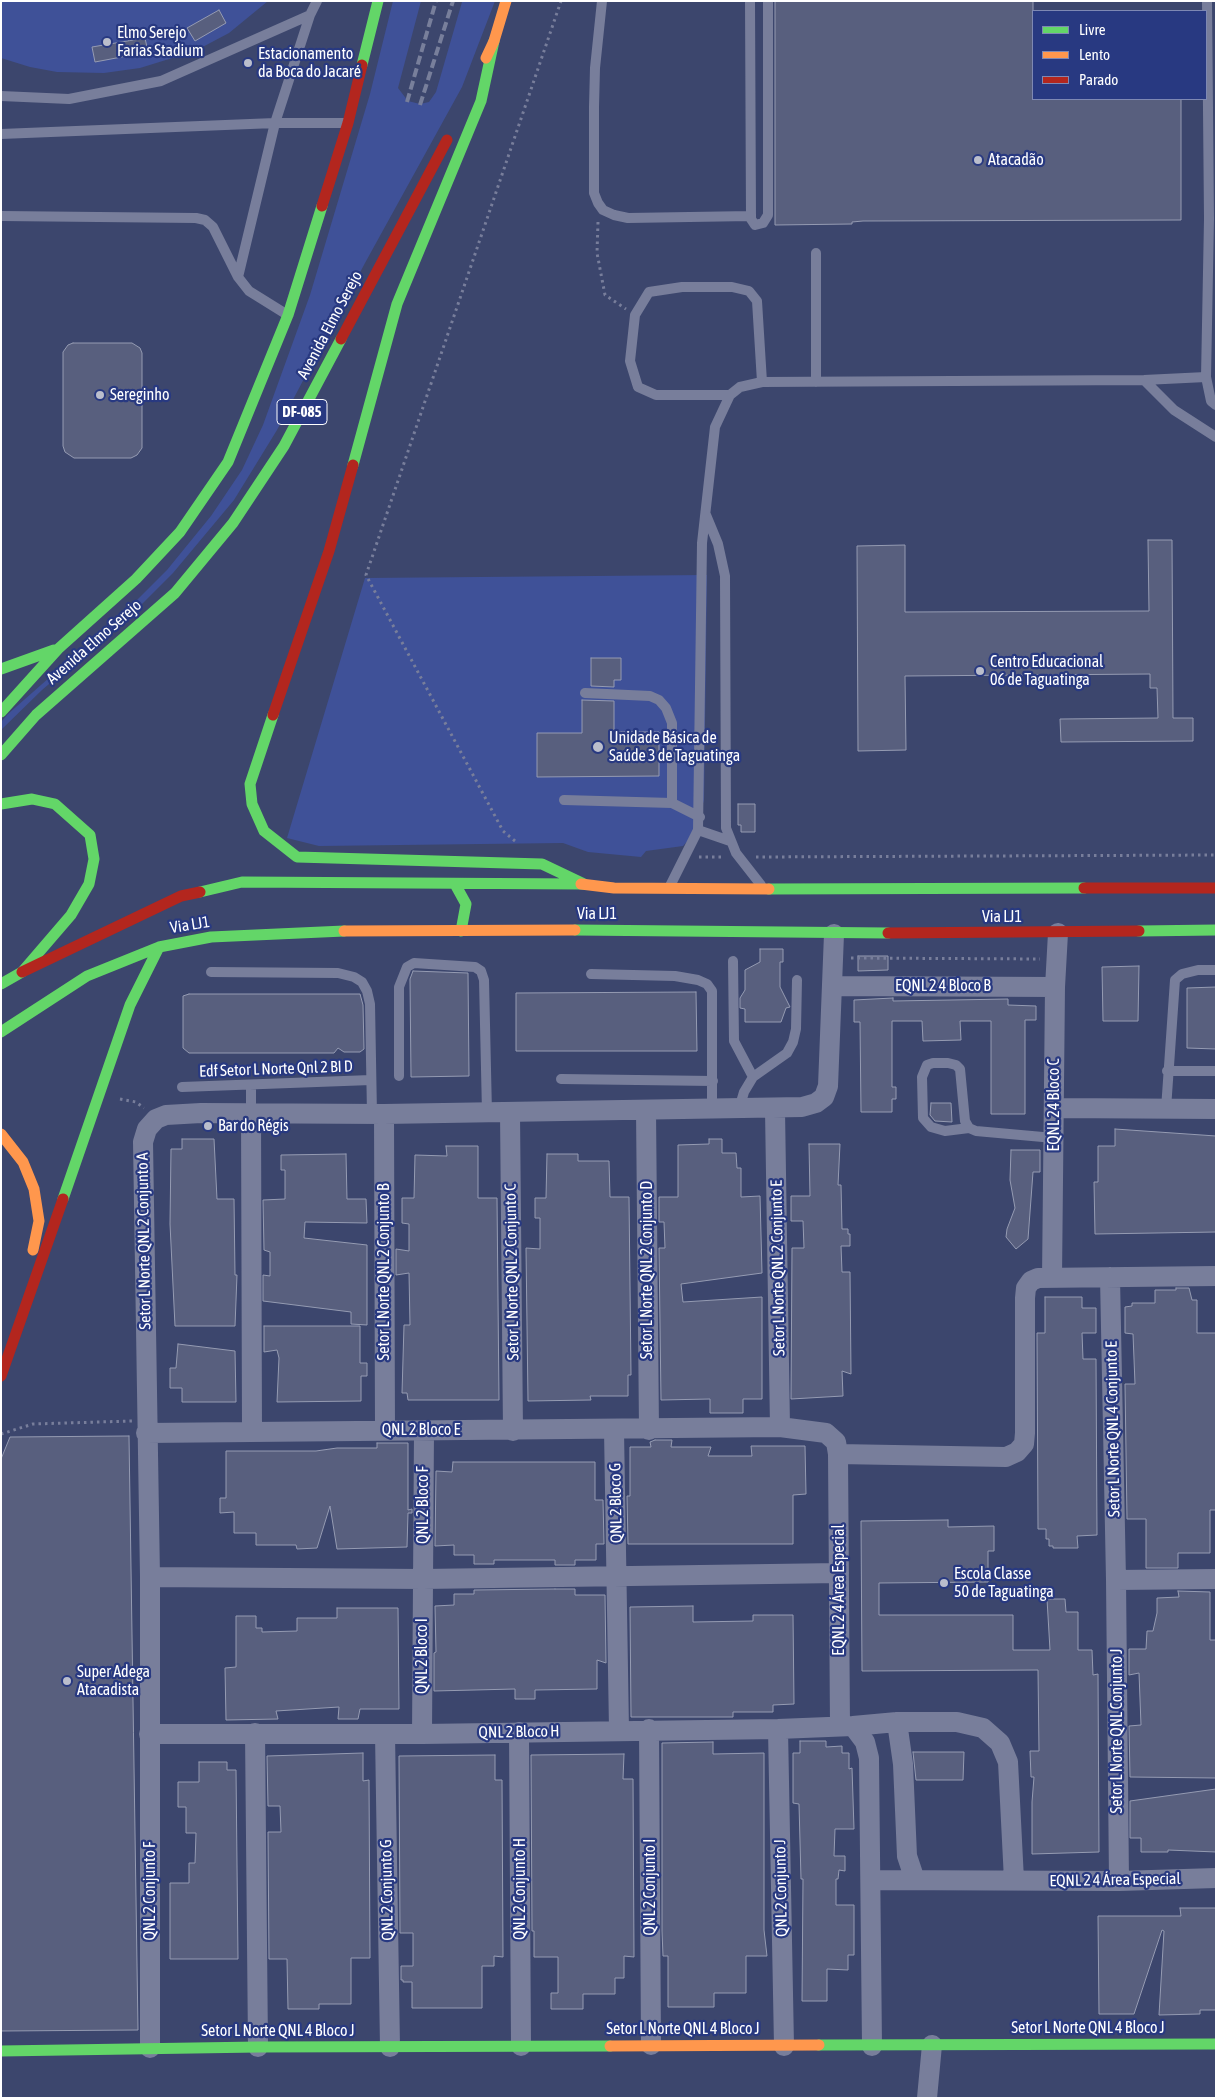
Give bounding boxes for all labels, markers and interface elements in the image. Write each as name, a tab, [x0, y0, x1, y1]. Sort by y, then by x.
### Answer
legend	[1032, 10, 1207, 100]
text: Livre	[1079, 21, 1106, 38]
place label: Elmo Serejo Farias Stadium	[117, 23, 204, 61]
marker: Elmo Serejo Farias Stadium	[101, 36, 113, 48]
place label: Estacionamento da Boca do Jacaré	[258, 44, 361, 82]
text: Lento	[1079, 46, 1110, 63]
marker: Estacionamento da Boca do Jacaré	[242, 57, 254, 69]
text: Parado	[1079, 71, 1118, 88]
place label: Atacadão	[988, 150, 1044, 170]
marker: Atacadão	[972, 154, 984, 166]
street label: Avenida Elmo Serejo	[293, 268, 367, 382]
place label: Sereginho	[110, 385, 170, 405]
marker: Sereginho	[94, 389, 106, 401]
road number: DF-085	[277, 400, 327, 424]
street label: Avenida Elmo Serejo	[43, 596, 145, 688]
place label: Centro Educacional 06 de Taguatinga	[990, 652, 1103, 690]
marker: Centro Educacional 06 de Taguatinga	[974, 665, 986, 677]
place label: Unidade Básica de Saúde 3 de Taguatinga	[609, 728, 740, 766]
marker: Unidade Básica de Saúde 3 de Taguatinga	[591, 740, 605, 754]
street label: Via LJ1	[577, 904, 617, 924]
street label: Via LJ1	[982, 907, 1022, 927]
street label: Via LJ1	[169, 912, 211, 938]
street label: EQNL 2 4 Bloco B	[895, 976, 991, 996]
street label: Edf Setor L Norte Qnl 2 BI D	[199, 1057, 353, 1081]
street label: EQNL 24 Bloco C	[1044, 1058, 1064, 1152]
place label: Bar do Régis	[218, 1116, 289, 1136]
marker: Bar do Régis	[202, 1120, 214, 1132]
street label: Setor L Norte QNL 2 Conjunto A	[133, 1152, 155, 1330]
street label: Setor L Norte QNL 2 Conjunto E	[767, 1180, 789, 1356]
street label: Setor L Norte QNL 2 Conjunto D	[637, 1181, 657, 1359]
street label: Setor L Norte QNL 2 Conjunto B	[374, 1184, 394, 1360]
street label: Setor L Norte QNL 2 Conjunto C	[501, 1184, 523, 1360]
street label: Setor L Norte QNL 4 Conjunto E	[1102, 1341, 1124, 1517]
street label: QNL 2 Bloco E	[382, 1420, 460, 1440]
street label: QNL 2 Bloco G	[606, 1463, 626, 1543]
street label: QNL 2 Bloco F	[413, 1466, 433, 1544]
street label: EQNL 2 4 Área Especial	[829, 1524, 849, 1656]
place label: Escola Classe 50 de Taguatinga	[954, 1564, 1054, 1602]
marker: Escola Classe 50 de Taguatinga	[938, 1577, 950, 1589]
street label: QNL 2 Bloco I	[412, 1618, 432, 1694]
street label: Setor L Norte QNL Conjunto J	[1107, 1649, 1127, 1813]
place label: Super Adega Atacadista	[77, 1662, 150, 1700]
marker: Super Adega Atacadista	[61, 1675, 73, 1687]
street label: QNL 2 Bloco H	[478, 1722, 560, 1742]
street label: QNL 2 Conjunto H	[510, 1838, 530, 1940]
street label: QNL 2 Conjunto G	[377, 1839, 397, 1941]
street label: QNL 2 Conjunto I	[640, 1839, 660, 1935]
street label: QNL 2 Conjunto J	[771, 1839, 791, 1937]
street label: QNL 2 Conjunto F	[140, 1841, 160, 1941]
street label: EQNL 2 4 Área Especial	[1049, 1869, 1181, 1891]
street label: Setor L Norte QNL 4 Bloco J	[1011, 2018, 1165, 2038]
street label: Setor L Norte QNL 4 Bloco J	[606, 2019, 760, 2039]
street label: Setor L Norte QNL 4 Bloco J	[201, 2021, 355, 2041]

